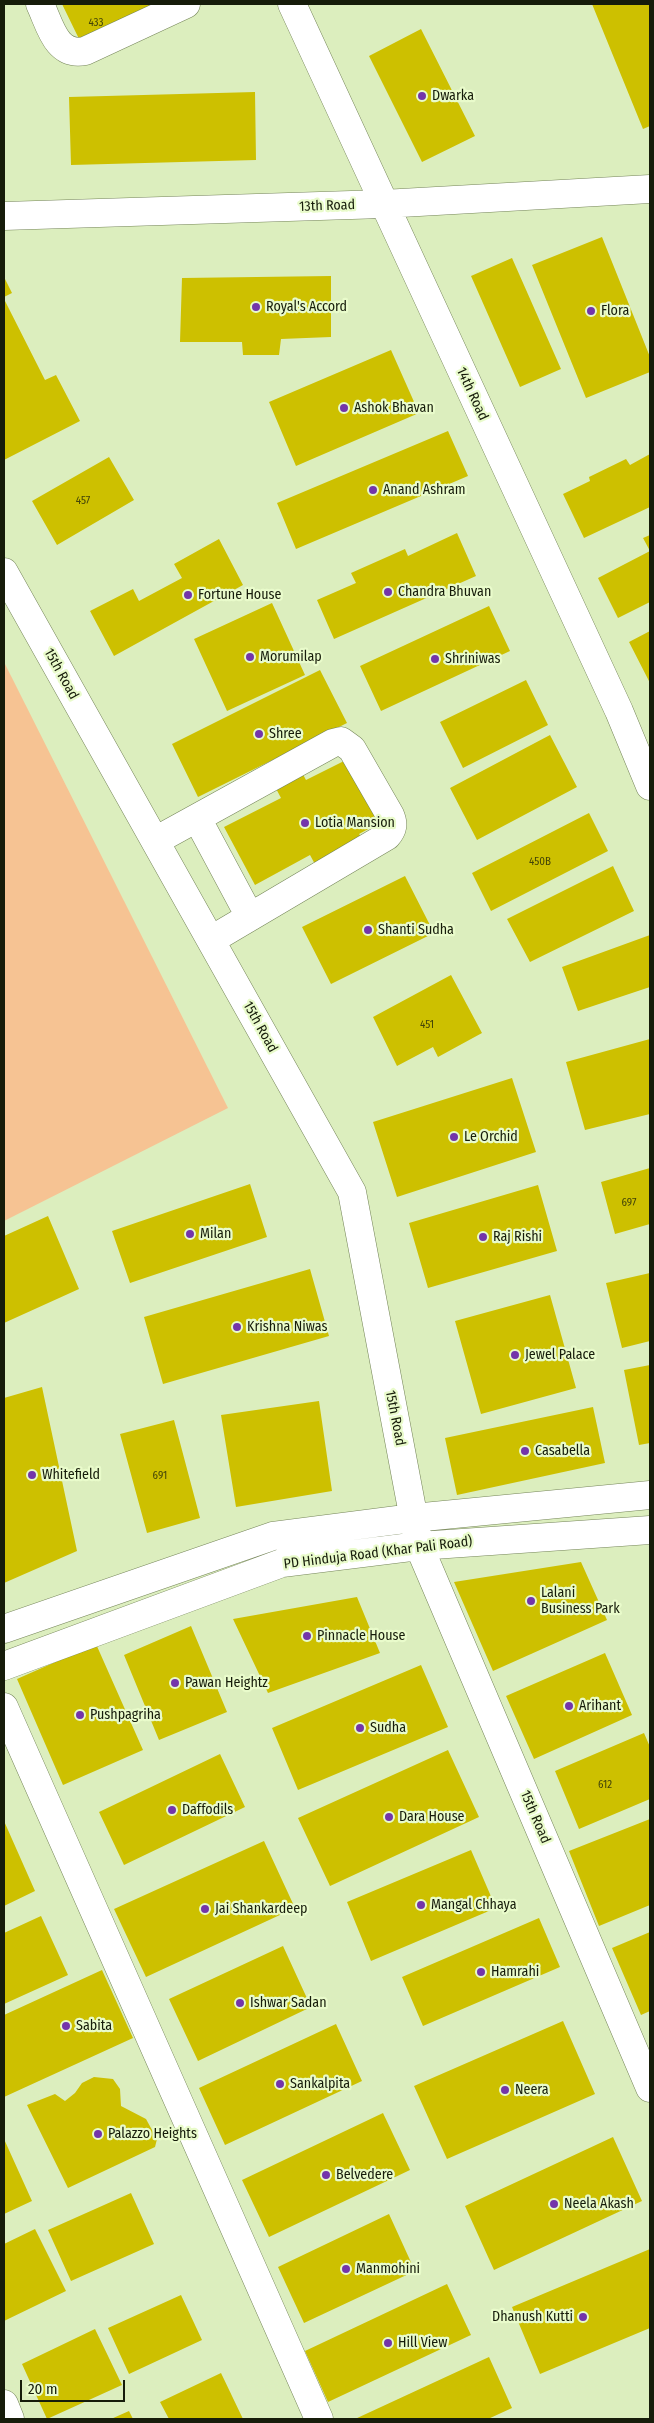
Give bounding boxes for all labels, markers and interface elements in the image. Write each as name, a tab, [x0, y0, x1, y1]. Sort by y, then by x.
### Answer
house number: 433	[88, 16, 104, 30]
place label: Dwarka	[432, 88, 474, 104]
marker: Dwarka	[416, 90, 428, 102]
street label: 13th Road	[299, 197, 355, 215]
place label: Royal's Accord	[266, 299, 347, 315]
marker: Royal's Accord	[250, 301, 262, 313]
place label: Flora	[601, 303, 629, 319]
marker: Flora	[585, 305, 597, 317]
street label: 14th Road	[452, 365, 492, 423]
place label: Ashok Bhavan	[354, 400, 434, 416]
marker: Ashok Bhavan	[338, 402, 350, 414]
place label: Anand Ashram	[383, 482, 466, 498]
marker: Anand Ashram	[367, 484, 379, 496]
house number: 457	[76, 494, 90, 508]
place label: Chandra Bhuvan	[398, 584, 491, 600]
marker: Chandra Bhuvan	[382, 586, 394, 598]
place label: Fortune House	[198, 587, 281, 603]
marker: Fortune House	[182, 589, 194, 601]
street label: 15th Road	[40, 645, 82, 703]
place label: Morumilap	[260, 649, 322, 665]
marker: Morumilap	[244, 651, 256, 663]
place label: Shriniwas	[445, 651, 500, 667]
marker: Shriniwas	[429, 653, 441, 665]
place label: Shree	[269, 726, 302, 742]
marker: Shree	[253, 728, 265, 740]
place label: Lotia Mansion	[315, 815, 395, 831]
marker: Lotia Mansion	[299, 817, 311, 829]
house number: 450B	[529, 855, 551, 869]
place label: Shanti Sudha	[378, 922, 454, 938]
marker: Shanti Sudha	[362, 924, 374, 936]
street label: 15th Road	[239, 998, 281, 1056]
house number: 451	[420, 1018, 434, 1032]
place label: Le Orchid	[464, 1129, 518, 1145]
marker: Le Orchid	[448, 1131, 460, 1143]
house number: 697	[622, 1196, 636, 1210]
place label: Milan	[200, 1226, 231, 1242]
marker: Milan	[184, 1228, 196, 1240]
place label: Raj Rishi	[493, 1229, 542, 1245]
marker: Raj Rishi	[477, 1231, 489, 1243]
place label: Krishna Niwas	[247, 1319, 327, 1335]
marker: Krishna Niwas	[231, 1321, 243, 1333]
place label: Jewel Palace	[525, 1347, 595, 1363]
marker: Jewel Palace	[509, 1349, 521, 1361]
street label: 15th Road	[381, 1389, 409, 1447]
place label: Casabella	[535, 1443, 590, 1459]
marker: Casabella	[519, 1445, 531, 1457]
place label: Whitefield	[42, 1467, 100, 1483]
marker: Whitefield	[26, 1469, 38, 1481]
house number: 691	[153, 1469, 167, 1483]
street label: PD Hinduja Road (Khar Pali Road)	[283, 1533, 473, 1573]
place label: Lalani Business Park	[541, 1585, 620, 1618]
marker: Lalani Business Park	[525, 1595, 537, 1607]
place label: Pinnacle House	[317, 1628, 405, 1644]
marker: Pinnacle House	[301, 1630, 313, 1642]
place label: Pawan Heightz	[185, 1675, 268, 1691]
marker: Pawan Heightz	[169, 1677, 181, 1689]
place label: Arihant	[579, 1698, 621, 1714]
marker: Arihant	[563, 1700, 575, 1712]
place label: Pushpagriha	[90, 1707, 161, 1723]
marker: Pushpagriha	[74, 1709, 86, 1721]
place label: Sudha	[370, 1720, 406, 1736]
marker: Sudha	[354, 1722, 366, 1734]
house number: 612	[598, 1778, 612, 1792]
street label: 15th Road	[516, 1788, 554, 1846]
place label: Daffodils	[182, 1802, 233, 1818]
marker: Daffodils	[166, 1804, 178, 1816]
place label: Dara House	[399, 1809, 465, 1825]
marker: Dara House	[383, 1811, 395, 1823]
place label: Mangal Chhaya	[431, 1897, 516, 1913]
marker: Mangal Chhaya	[415, 1899, 427, 1911]
place label: Jai Shankardeep	[215, 1901, 308, 1917]
marker: Jai Shankardeep	[199, 1903, 211, 1915]
place label: Hamrahi	[491, 1964, 539, 1980]
marker: Hamrahi	[475, 1966, 487, 1978]
place label: Ishwar Sadan	[250, 1995, 327, 2011]
marker: Ishwar Sadan	[234, 1997, 246, 2009]
place label: Sabita	[76, 2018, 112, 2034]
marker: Sabita	[60, 2020, 72, 2032]
place label: Sankalpita	[290, 2076, 350, 2092]
marker: Sankalpita	[274, 2078, 286, 2090]
place label: Neera	[515, 2082, 549, 2098]
marker: Neera	[499, 2084, 511, 2096]
place label: Palazzo Heights	[108, 2126, 197, 2142]
marker: Palazzo Heights	[92, 2128, 104, 2140]
place label: Belvedere	[336, 2167, 393, 2183]
marker: Belvedere	[320, 2169, 332, 2181]
place label: Neela Akash	[564, 2196, 634, 2212]
marker: Neela Akash	[548, 2198, 560, 2210]
place label: Manmohini	[356, 2261, 420, 2277]
marker: Manmohini	[340, 2263, 352, 2275]
place label: Dhanush Kutti	[492, 2309, 573, 2325]
marker: Dhanush Kutti	[577, 2311, 589, 2323]
place label: Hill View	[398, 2335, 447, 2351]
marker: Hill View	[382, 2337, 394, 2349]
scale bar	[22, 2370, 128, 2402]
text: 20 m	[28, 2380, 58, 2398]

